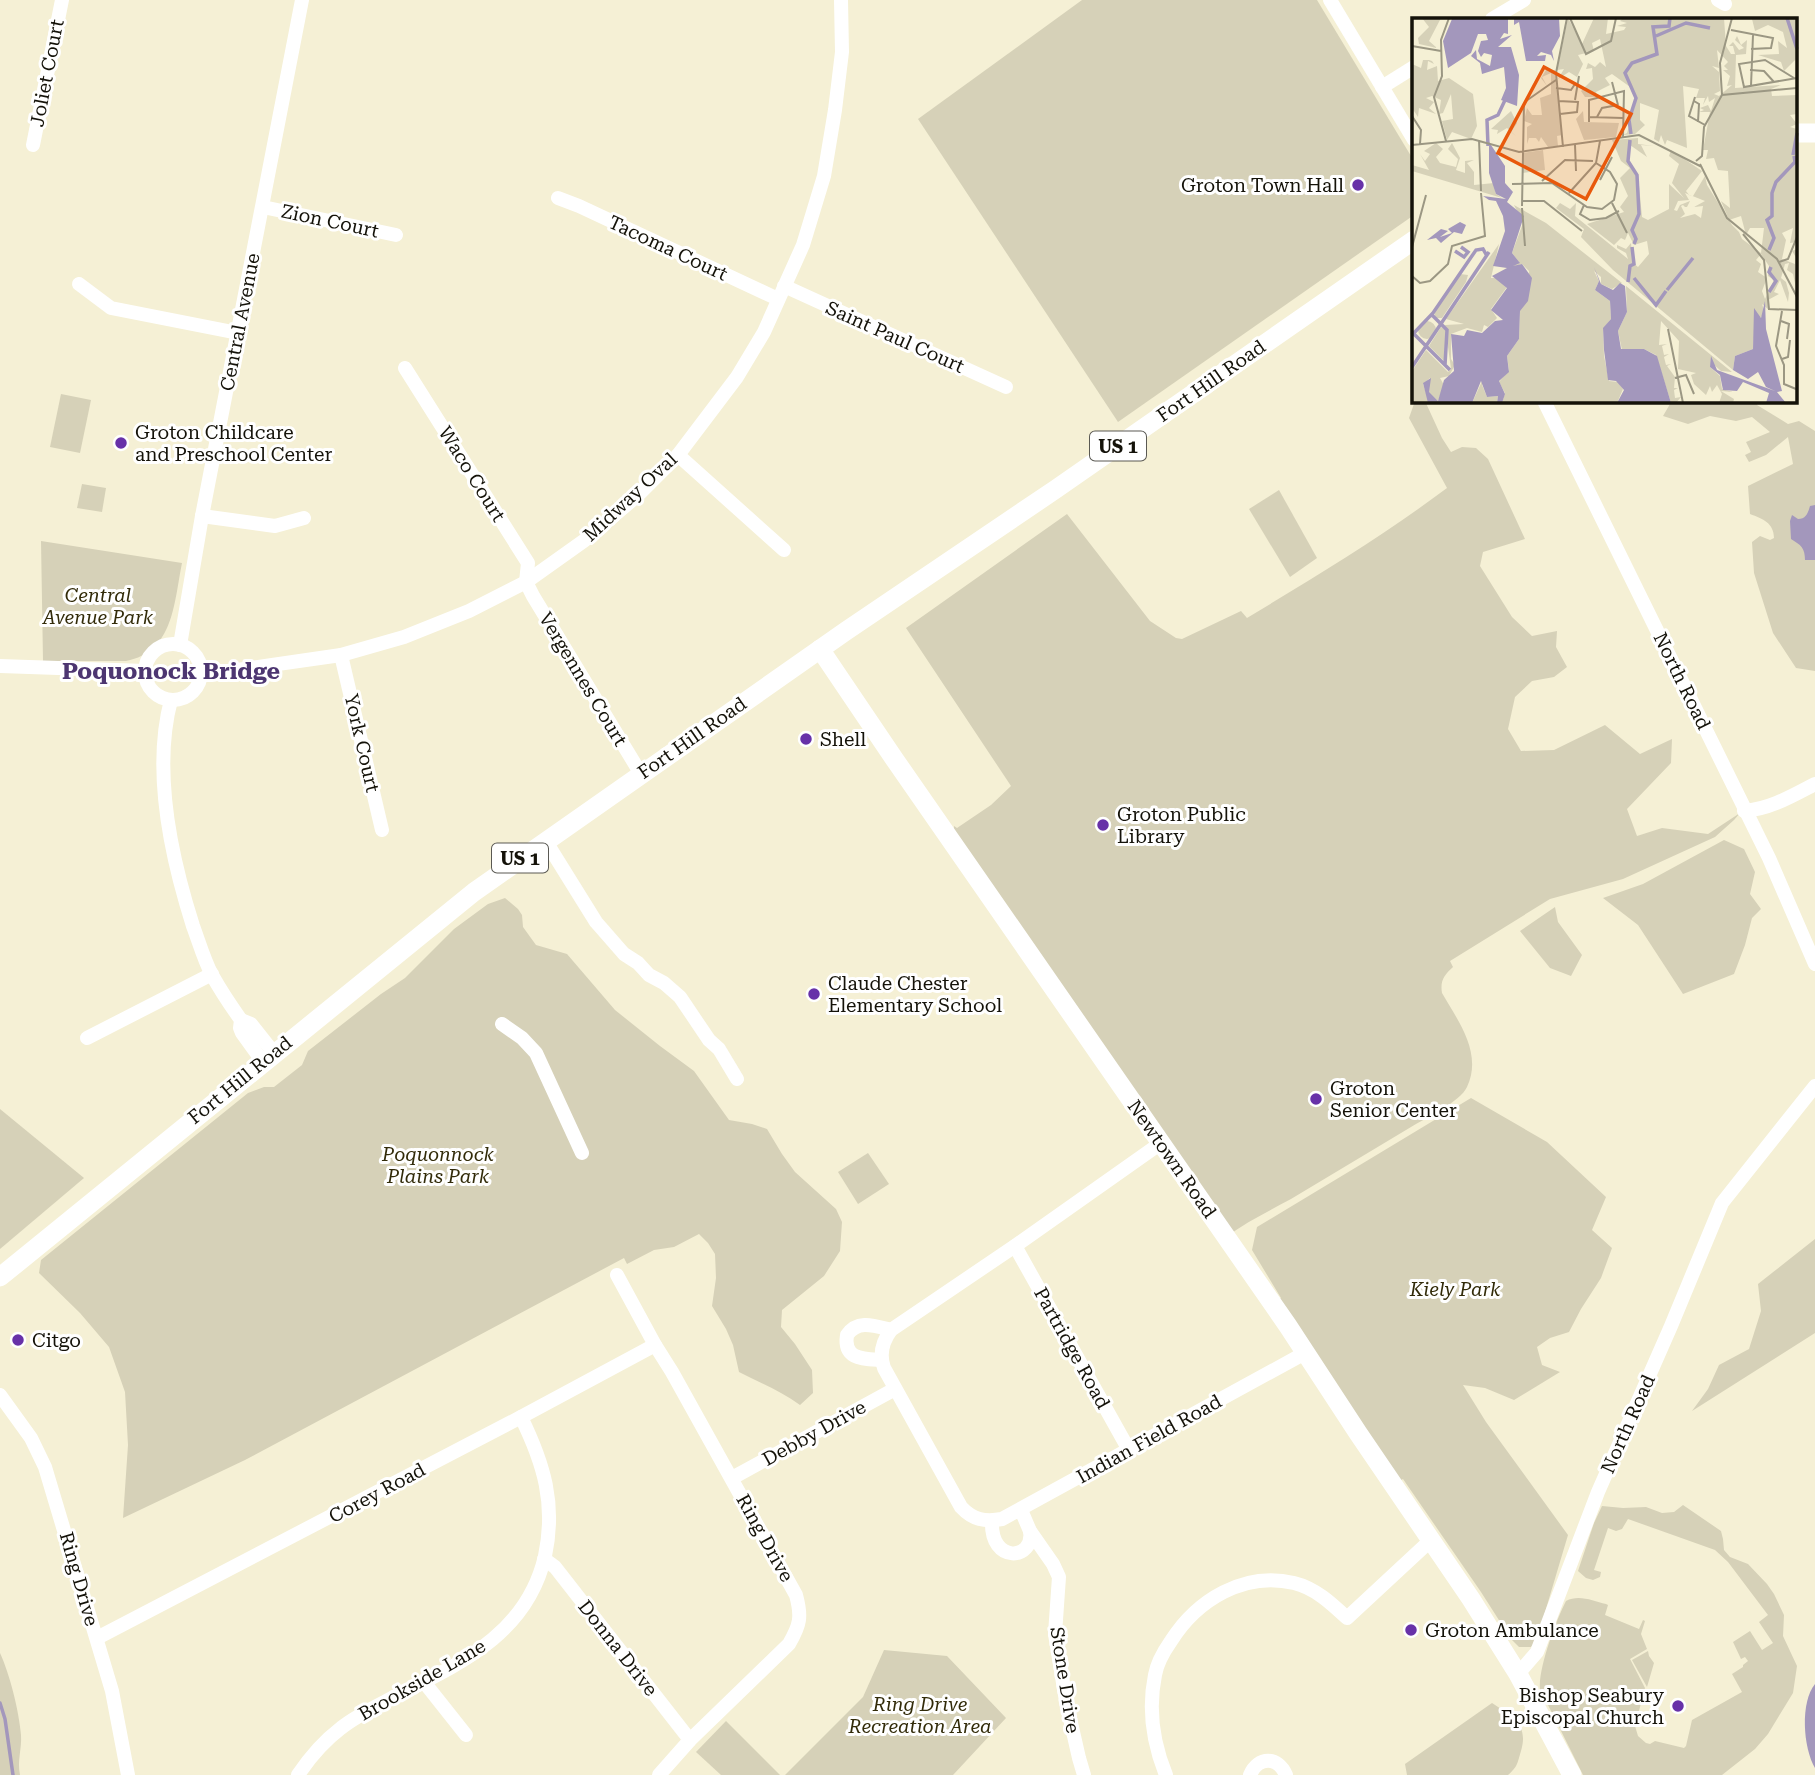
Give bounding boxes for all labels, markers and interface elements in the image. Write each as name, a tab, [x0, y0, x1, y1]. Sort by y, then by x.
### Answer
street label: Joliet Court	[25, 17, 69, 129]
inset map	[1412, 18, 1798, 402]
place label: Groton Town Hall	[1181, 174, 1344, 197]
marker: Groton Town Hall	[1350, 177, 1366, 193]
street label: Zion Court	[279, 199, 381, 243]
street label: Tacoma Court	[605, 210, 731, 286]
street label: Central Avenue	[215, 251, 265, 393]
street label: Saint Paul Court	[822, 296, 968, 378]
street label: Fort Hill Road	[1152, 335, 1270, 427]
place label: Groton Childcare and Preschool Center	[135, 421, 332, 466]
street label: Waco Court	[434, 422, 510, 526]
road number: US 1	[1090, 432, 1146, 461]
marker: Groton Childcare and Preschool Center	[113, 435, 129, 451]
street label: Midway Oval	[578, 448, 682, 546]
park label: Central Avenue Park	[42, 584, 154, 629]
street label: Vergennes Court	[534, 608, 632, 750]
street label: North Road	[1649, 628, 1715, 734]
district label: Poquonock Bridge	[62, 658, 280, 685]
street label: York Court	[340, 692, 384, 794]
street label: Fort Hill Road	[633, 692, 751, 784]
place label: Shell	[820, 728, 866, 751]
marker: Shell	[798, 731, 814, 747]
place label: Groton Public Library	[1117, 803, 1246, 848]
marker: Groton Public Library	[1095, 817, 1111, 833]
road number: US 1	[492, 844, 548, 872]
place label: Claude Chester Elementary School	[828, 972, 1002, 1017]
marker: Claude Chester Elementary School	[806, 986, 822, 1002]
street label: Fort Hill Road	[183, 1031, 297, 1129]
place label: Groton Senior Center	[1330, 1077, 1457, 1122]
marker: Groton Senior Center	[1308, 1091, 1324, 1107]
street label: Newtown Road	[1123, 1095, 1221, 1223]
park label: Poquonnock Plains Park	[381, 1143, 495, 1188]
park label: Kiely Park	[1409, 1278, 1501, 1301]
street label: Partridge Road	[1029, 1283, 1115, 1413]
place label: Citgo	[32, 1329, 81, 1352]
marker: Citgo	[10, 1332, 26, 1348]
street label: North Road	[1596, 1371, 1660, 1477]
street label: Indian Field Road	[1072, 1390, 1226, 1488]
street label: Debby Drive	[758, 1395, 870, 1471]
street label: Corey Road	[325, 1458, 429, 1528]
street label: Ring Drive	[731, 1490, 799, 1586]
street label: Ring Drive	[55, 1529, 103, 1629]
street label: Donna Drive	[573, 1595, 663, 1701]
place label: Groton Ambulance	[1425, 1619, 1599, 1642]
marker: Groton Ambulance	[1403, 1622, 1419, 1638]
street label: Stone Drive	[1045, 1625, 1085, 1735]
street label: Brookside Lane	[354, 1634, 490, 1726]
place label: Bishop Seabury Episcopal Church	[1501, 1684, 1665, 1729]
park label: Ring Drive Recreation Area	[848, 1693, 991, 1738]
marker: Bishop Seabury Episcopal Church	[1670, 1698, 1686, 1714]

